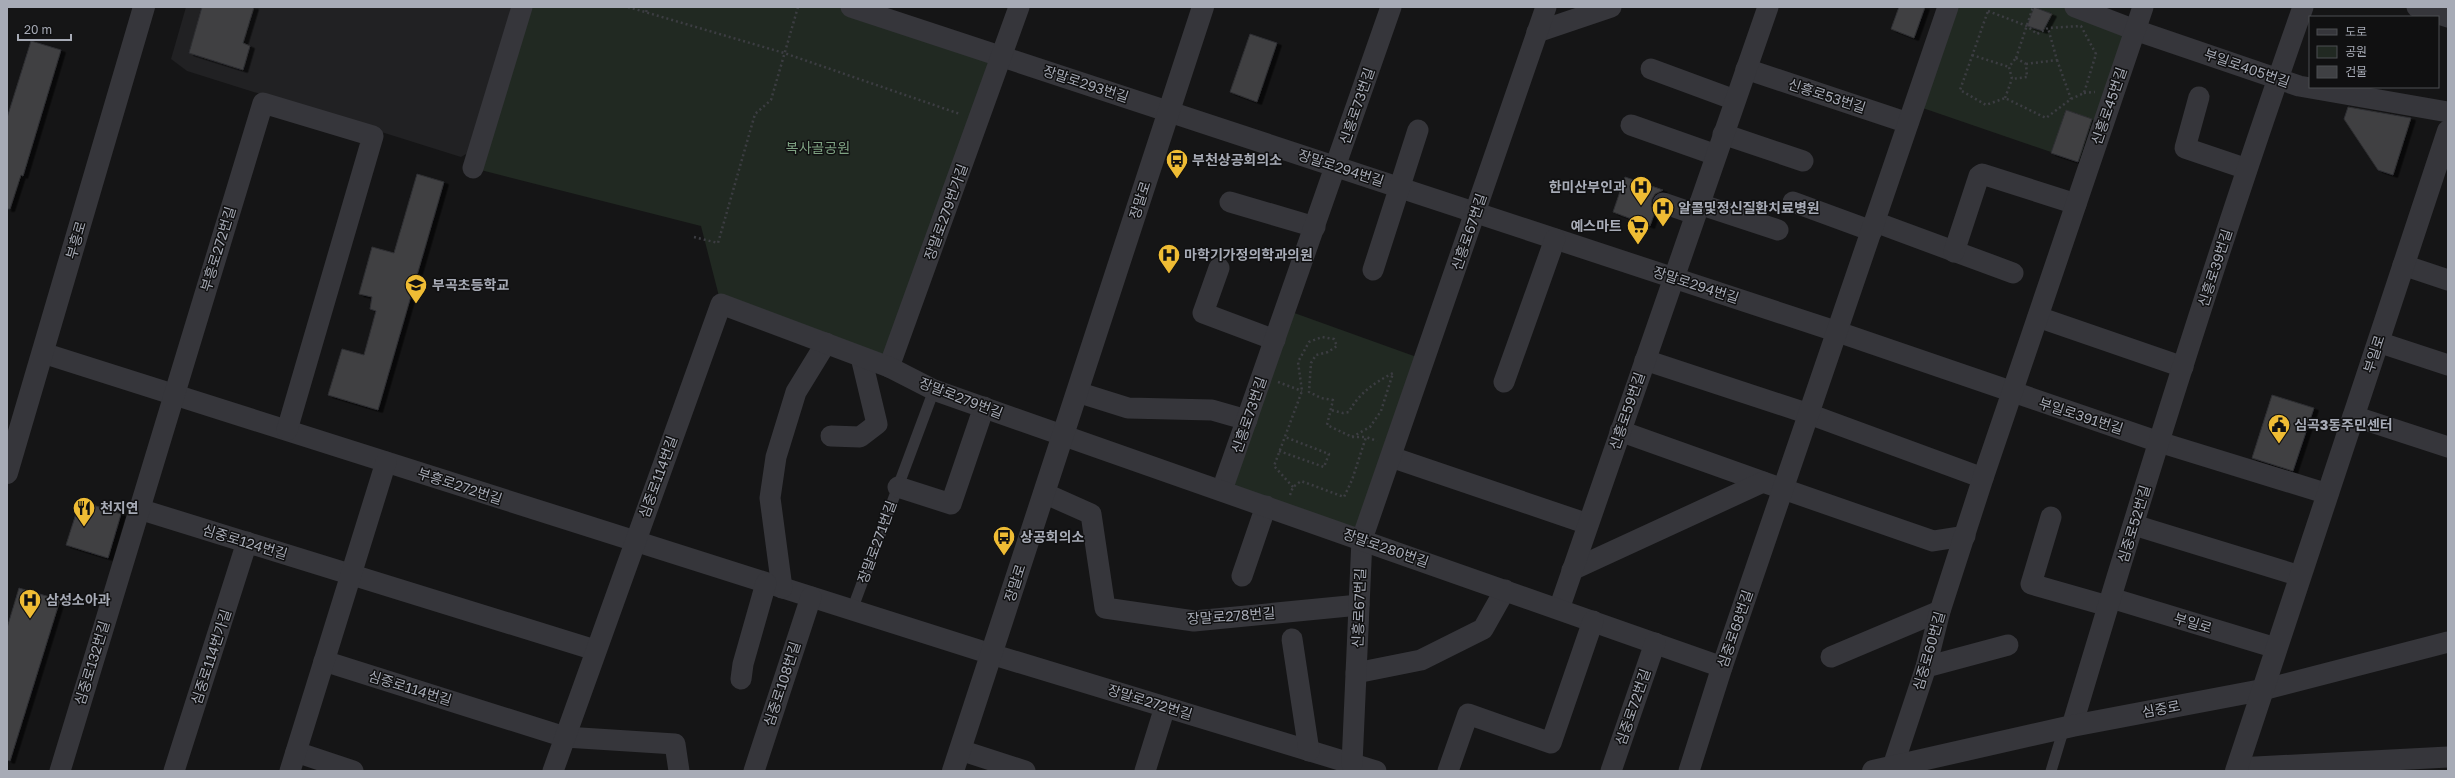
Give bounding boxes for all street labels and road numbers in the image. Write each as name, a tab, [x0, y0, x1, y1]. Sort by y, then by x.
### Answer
street label: 부일로405번길	[2202, 45, 2292, 90]
street label: 장말로293번길	[1041, 62, 1131, 105]
street label: 신흥로73번길	[1335, 65, 1378, 146]
street label: 신흥로45번길	[2087, 65, 2130, 147]
street label: 신흥로53번길	[1786, 75, 1868, 116]
street label: 장말로294번길	[1296, 146, 1386, 189]
street label: 장말로279번가길	[920, 161, 971, 262]
street label: 장말로	[1125, 179, 1154, 221]
street label: 신흥로67번길	[1447, 191, 1490, 273]
street label: 부흥로272번길	[197, 204, 239, 293]
street label: 부흥로	[62, 219, 89, 261]
street label: 신흥로39번길	[2194, 227, 2235, 309]
street label: 장말로294번길	[1651, 263, 1741, 306]
street label: 부일로	[2359, 333, 2388, 375]
street label: 신흥로59번길	[1605, 370, 1648, 452]
street label: 장말로279번길	[917, 374, 1005, 421]
street label: 신흥로73번길	[1227, 374, 1270, 455]
street label: 부일로391번길	[2037, 394, 2126, 437]
street label: 심중로114번길	[635, 433, 680, 520]
street label: 부흥로272번길	[416, 464, 505, 507]
street label: 심중로52번길	[2114, 483, 2153, 565]
street label: 장말로271번길	[854, 498, 899, 585]
street label: 심중로124번길	[201, 521, 290, 562]
street label: 장말로280번길	[1341, 525, 1431, 570]
street label: 장말로	[1000, 562, 1029, 604]
street label: 신흥로67번길	[1349, 568, 1368, 648]
street label: 심중로68번길	[1713, 588, 1756, 670]
street label: 장말로278번길	[1186, 604, 1276, 627]
street label: 심중로114번가길	[187, 607, 234, 707]
street label: 심중로60번길	[1909, 609, 1948, 692]
street label: 부일로	[2172, 609, 2214, 636]
street label: 심중로132번길	[71, 619, 112, 707]
street label: 심중로108번길	[760, 639, 803, 729]
street label: 심중로72번길	[1611, 666, 1654, 747]
street label: 심중로114번길	[366, 667, 454, 708]
street label: 장말로272번길	[1106, 681, 1195, 723]
street label: 심중로	[2140, 696, 2182, 721]

